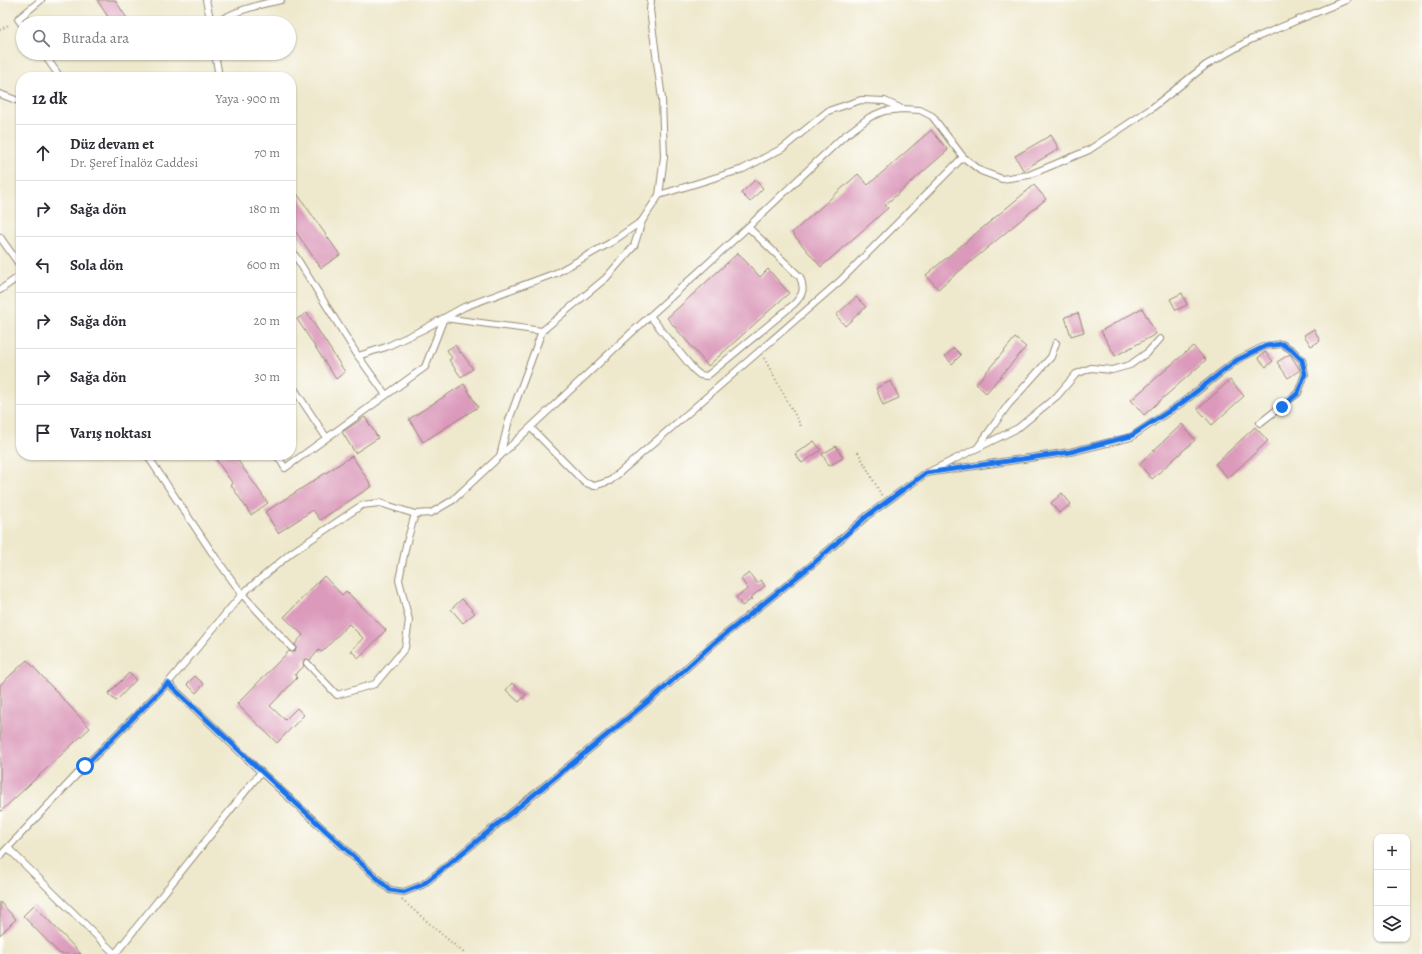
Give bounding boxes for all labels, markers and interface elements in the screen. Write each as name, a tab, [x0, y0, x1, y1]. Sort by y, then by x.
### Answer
search box	[16, 16, 296, 60]
icon: search	[30, 27, 52, 49]
text: Burada ara	[62, 28, 129, 48]
text: 12 dk	[32, 87, 67, 110]
text: Yaya · 900 m	[215, 90, 280, 107]
text: Düz devam et	[70, 134, 154, 154]
icon: ahead	[32, 142, 54, 164]
text: 70 m	[254, 144, 280, 161]
text: Dr. Şeref İnalöz Caddesi	[70, 154, 198, 171]
icon: right	[32, 198, 54, 220]
text: Sağa dön	[70, 199, 126, 219]
text: 180 m	[249, 200, 280, 217]
icon: left	[32, 254, 54, 276]
text: Sola dön	[70, 255, 123, 275]
text: 600 m	[247, 256, 280, 273]
icon: right	[32, 310, 54, 332]
text: Sağa dön	[70, 311, 126, 331]
text: 20 m	[254, 312, 280, 329]
icon: right	[32, 366, 54, 388]
text: Sağa dön	[70, 367, 126, 387]
text: 30 m	[254, 368, 280, 385]
route end	[1273, 398, 1291, 416]
icon: arrive	[32, 422, 54, 444]
text: Varış noktası	[70, 423, 151, 443]
route start	[76, 757, 94, 775]
map controls	[1374, 834, 1410, 942]
button: +	[1374, 834, 1410, 870]
button: −	[1374, 870, 1410, 906]
button: layers	[1374, 906, 1410, 942]

